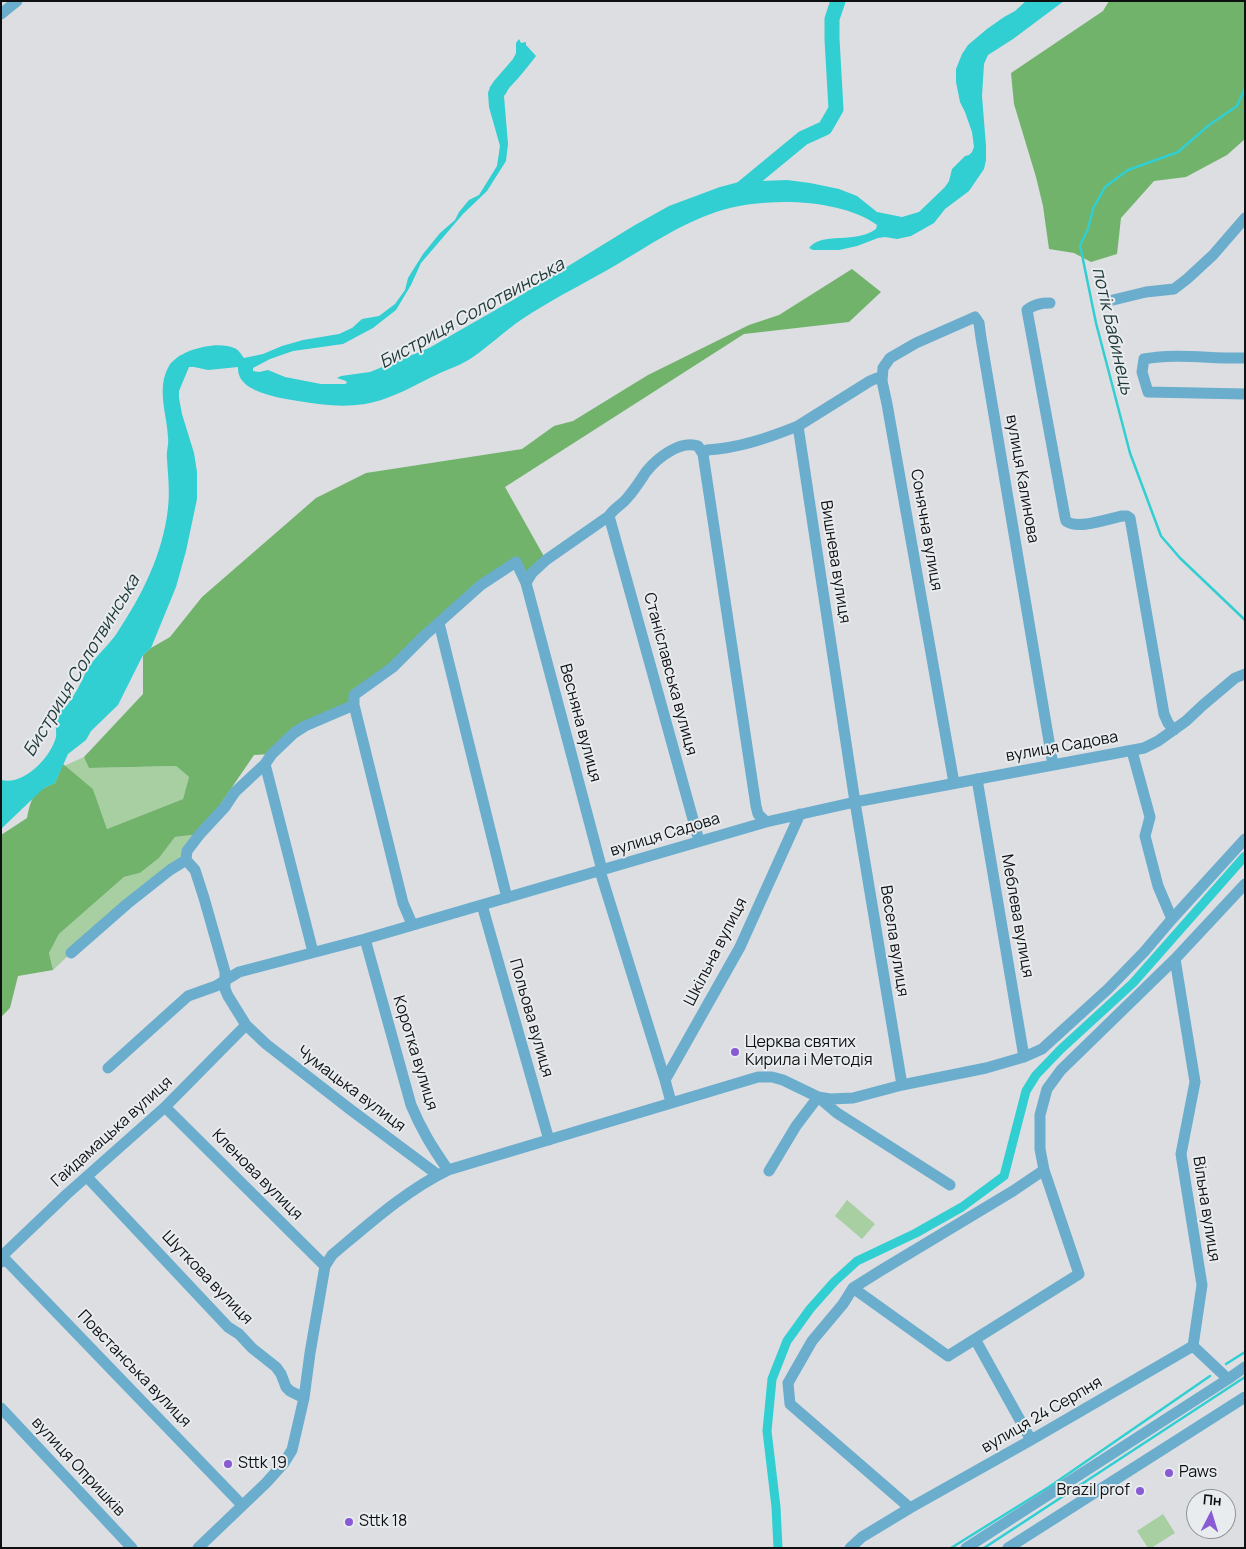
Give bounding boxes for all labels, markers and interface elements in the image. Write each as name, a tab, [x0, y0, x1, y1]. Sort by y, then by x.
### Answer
water label: Бистриця Солотвинська	[376, 254, 568, 374]
water label: потік Бабинець	[1087, 265, 1137, 397]
street label: вулиця Калинова	[1001, 413, 1043, 545]
street label: Сонячна вулиця	[906, 468, 946, 592]
street label: Вишнева вулиця	[816, 499, 854, 625]
water label: Бистриця Солотвинська	[19, 571, 145, 761]
street label: Станіславська вулиця	[639, 591, 701, 757]
street label: Весняна вулиця	[555, 662, 605, 784]
street label: вулиця Садова	[1004, 728, 1120, 766]
street label: вулиця Садова	[608, 809, 722, 861]
street label: Меблева вулиця	[997, 853, 1037, 979]
street label: Весела вулиця	[876, 884, 912, 998]
street label: Шкільна вулиця	[680, 895, 752, 1009]
street label: Польова вулиця	[505, 957, 557, 1079]
street label: Коротка вулиця	[388, 993, 442, 1113]
place label: Церква святих Кирила і Методія	[745, 1033, 873, 1071]
street label: Чумацька вулиця	[293, 1042, 409, 1136]
marker: Церква святих Кирила і Методія	[729, 1046, 741, 1058]
street label: Гайдамацька вулиця	[48, 1073, 176, 1191]
street label: Кленова вулиця	[208, 1126, 306, 1224]
street label: Вільна вулиця	[1188, 1155, 1224, 1263]
street label: Шуткова вулиця	[157, 1227, 257, 1329]
street label: Повстанська вулиця	[73, 1307, 195, 1431]
street label: вулиця 24 Серпня	[978, 1373, 1106, 1457]
street label: вулиця Опришків	[27, 1413, 129, 1521]
place label: Sttk 19	[238, 1454, 287, 1474]
marker: Sttk 19	[222, 1458, 234, 1470]
place label: Paws	[1179, 1463, 1217, 1483]
marker: Paws	[1163, 1467, 1175, 1479]
place label: Brazil prof	[1056, 1481, 1130, 1501]
marker: Brazil prof	[1134, 1485, 1146, 1497]
north arrow	[1186, 1489, 1236, 1539]
text: Пн	[1202, 1489, 1222, 1510]
place label: Sttk 18	[359, 1512, 407, 1532]
marker: Sttk 18	[343, 1516, 355, 1528]

